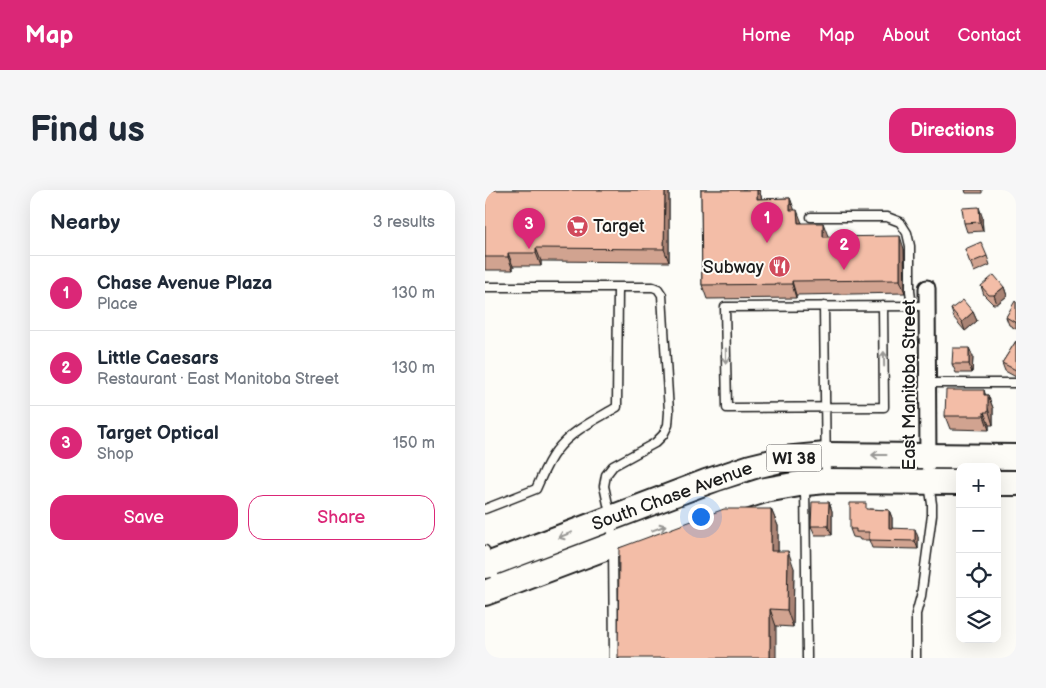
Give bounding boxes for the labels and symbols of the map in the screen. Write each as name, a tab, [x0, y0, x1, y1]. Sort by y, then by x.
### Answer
pin: 1	[751, 202, 783, 243]
pin: 3	[513, 208, 545, 249]
supermarket icon: Target	[565, 214, 589, 238]
place label: Target	[593, 216, 645, 237]
pin: 2	[828, 229, 860, 270]
restaurant icon: Subway	[768, 255, 792, 279]
place label: Subway	[703, 257, 765, 278]
street label: East Manitoba Street	[899, 299, 920, 470]
one-way arrow	[721, 348, 731, 364]
one-way arrow	[879, 351, 889, 367]
road number: WI 38	[767, 444, 821, 472]
one-way arrow	[871, 450, 888, 460]
street label: South Chase Avenue	[589, 458, 756, 535]
your location	[688, 504, 714, 530]
one-way arrow	[651, 523, 666, 532]
one-way arrow	[558, 531, 573, 540]

